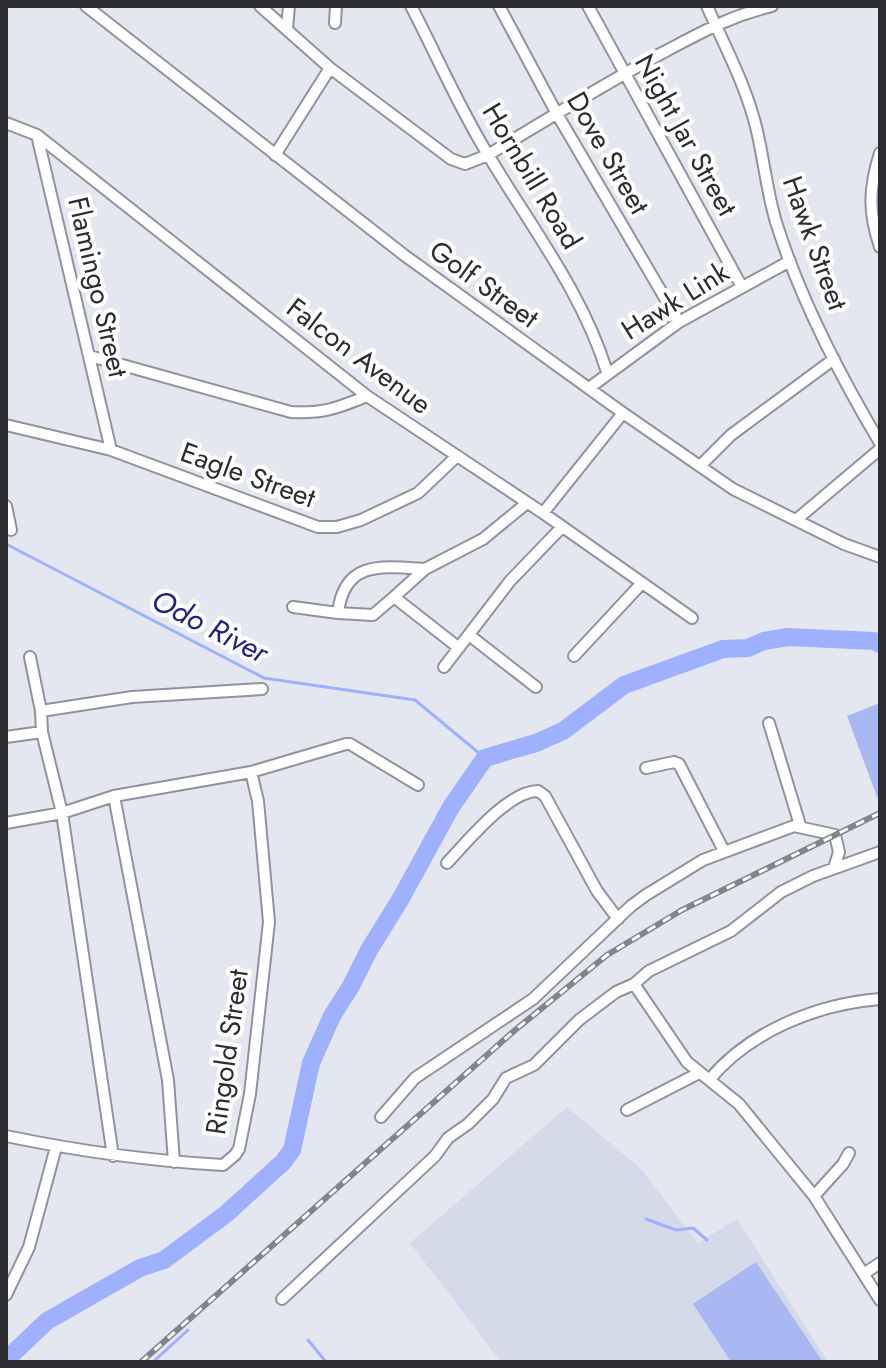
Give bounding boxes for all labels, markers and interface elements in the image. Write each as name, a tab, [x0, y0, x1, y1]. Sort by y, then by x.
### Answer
street label: Night Jar Street	[624, 46, 748, 224]
street label: Dove Street	[556, 84, 660, 222]
street label: Hornbill Road	[472, 95, 592, 257]
street label: Hawk Street	[772, 170, 858, 316]
street label: Flamingo Street	[57, 193, 139, 382]
street label: Golf Street	[421, 230, 548, 338]
street label: Hawk Link	[613, 251, 737, 350]
street label: Falcon Avenue	[278, 288, 440, 424]
street label: Eagle Street	[175, 432, 321, 518]
water label: Odo River	[144, 578, 278, 675]
street label: Ringold Street	[195, 966, 259, 1137]

